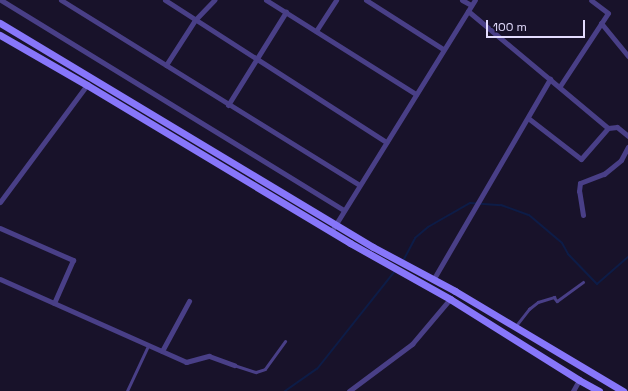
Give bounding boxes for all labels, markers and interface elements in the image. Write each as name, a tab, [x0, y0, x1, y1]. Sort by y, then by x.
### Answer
scale bar	[488, 12, 587, 38]
text: 100 m	[493, 19, 527, 35]

